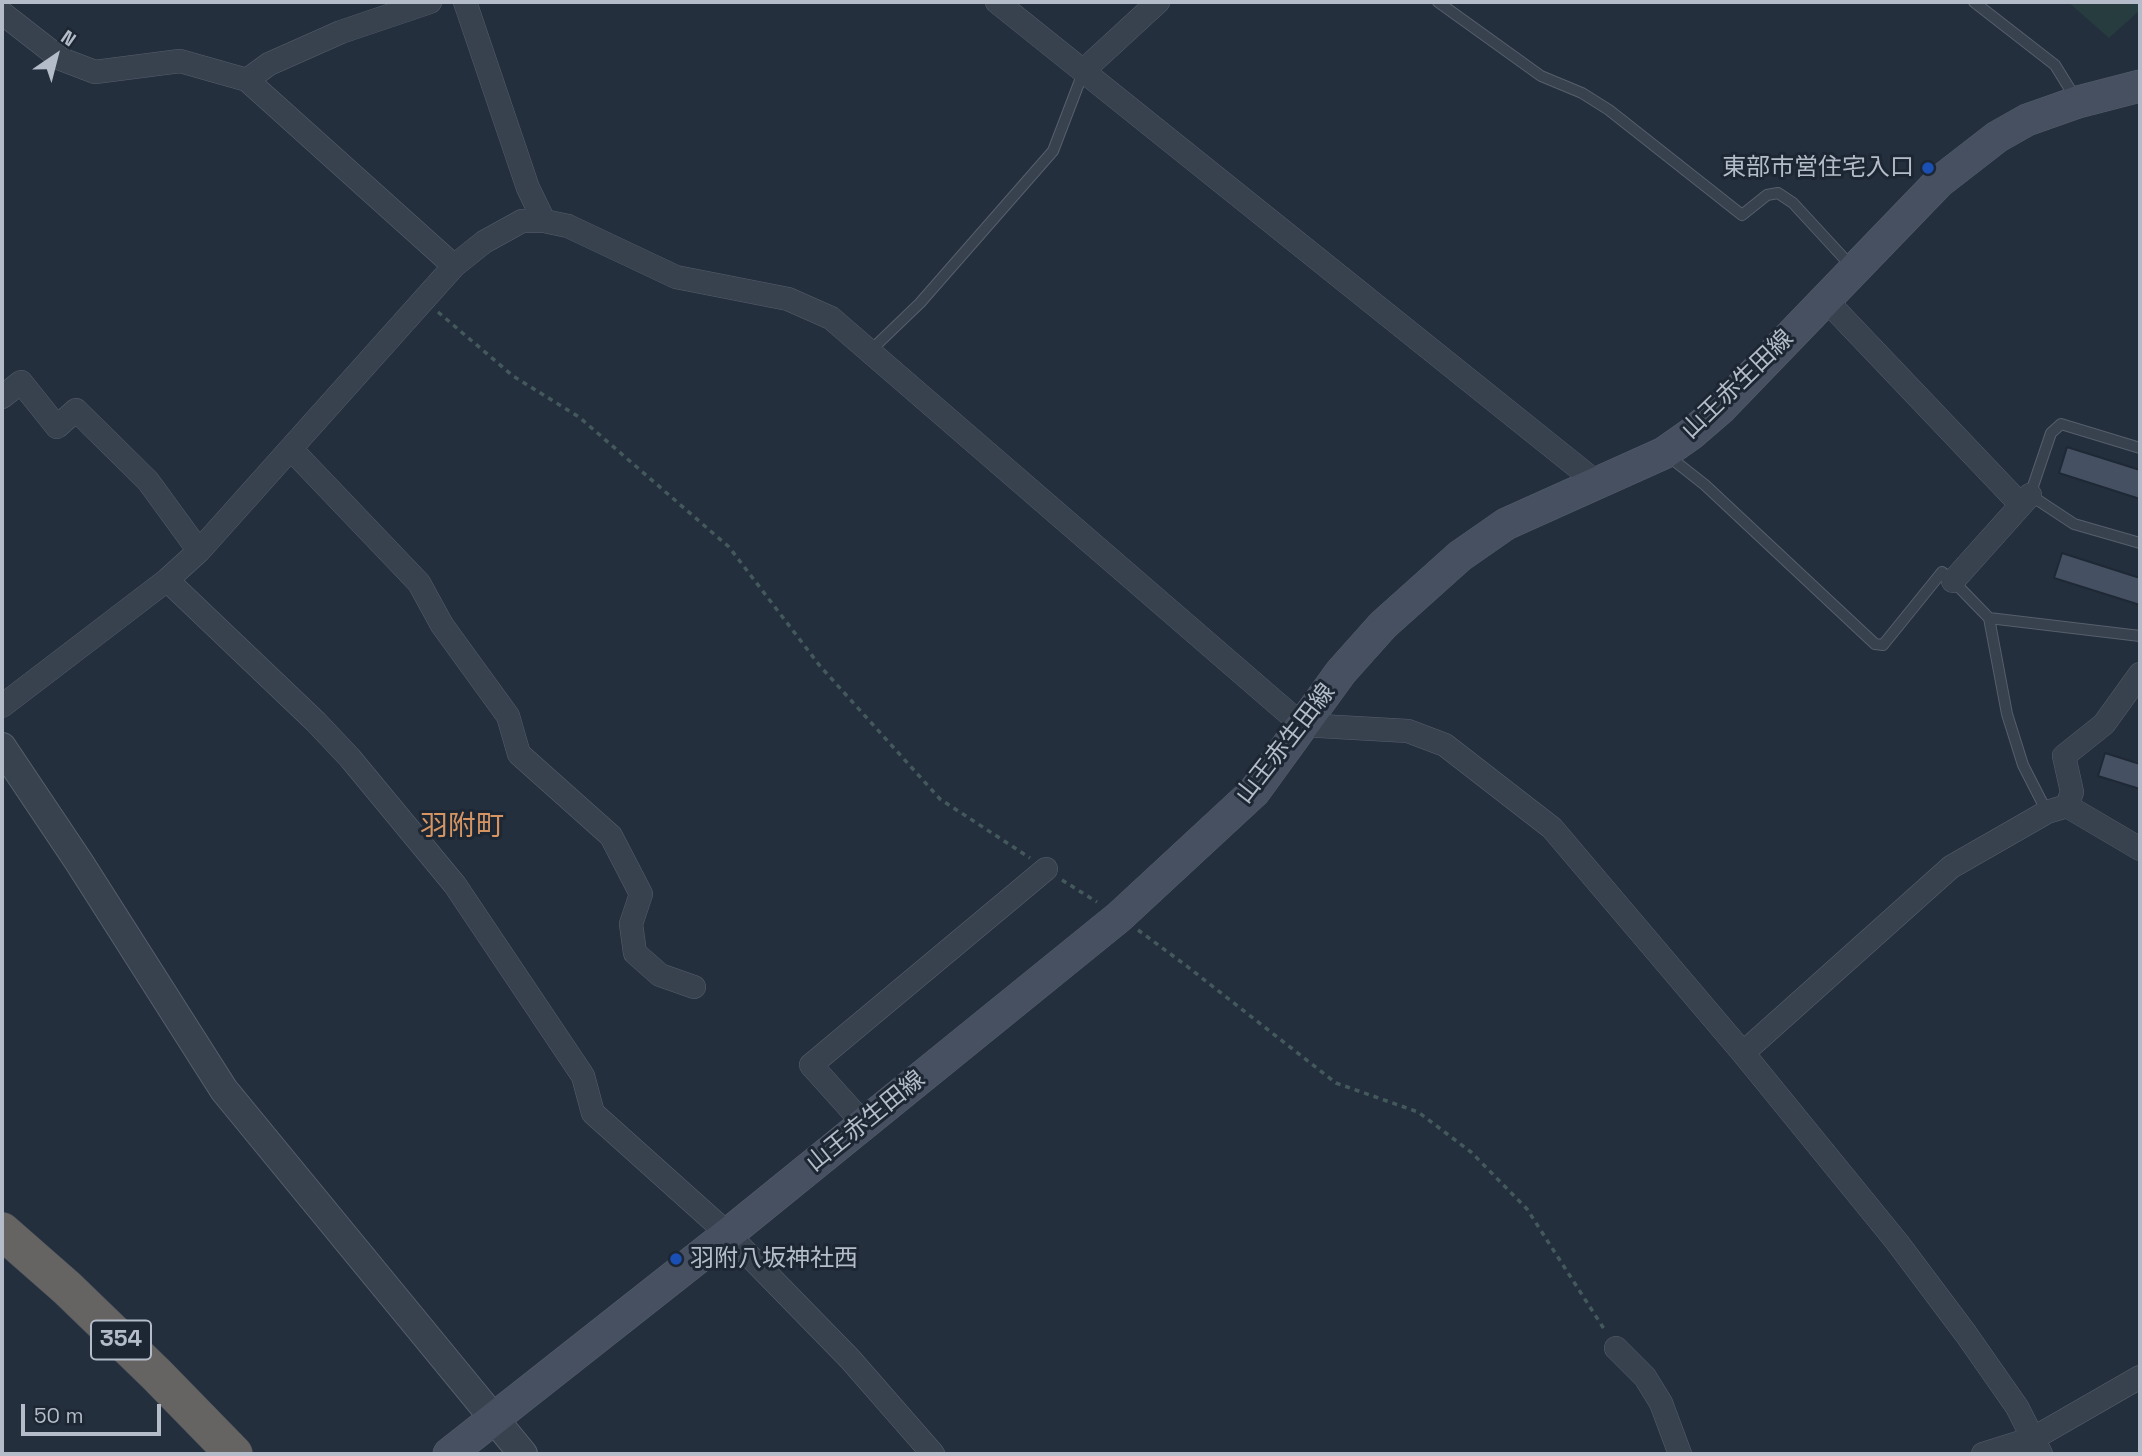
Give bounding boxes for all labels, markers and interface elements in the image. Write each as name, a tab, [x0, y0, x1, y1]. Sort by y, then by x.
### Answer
north arrow	[21, 21, 91, 91]
text: N	[56, 24, 81, 52]
place label: 東部市営住宅入口	[1722, 154, 1914, 182]
marker: 東部市営住宅入口	[1920, 160, 1936, 176]
street label: 山王赤生田線	[1676, 325, 1800, 445]
street label: 山王赤生田線	[1230, 678, 1342, 810]
district label: 羽附町	[420, 810, 504, 844]
street label: 山王赤生田線	[801, 1065, 931, 1179]
place label: 羽附八坂神社西	[690, 1245, 858, 1273]
marker: 羽附八坂神社西	[668, 1251, 684, 1267]
road number: 354	[91, 1320, 151, 1359]
scale bar	[24, 1390, 164, 1434]
text: 50 m	[34, 1402, 84, 1429]

